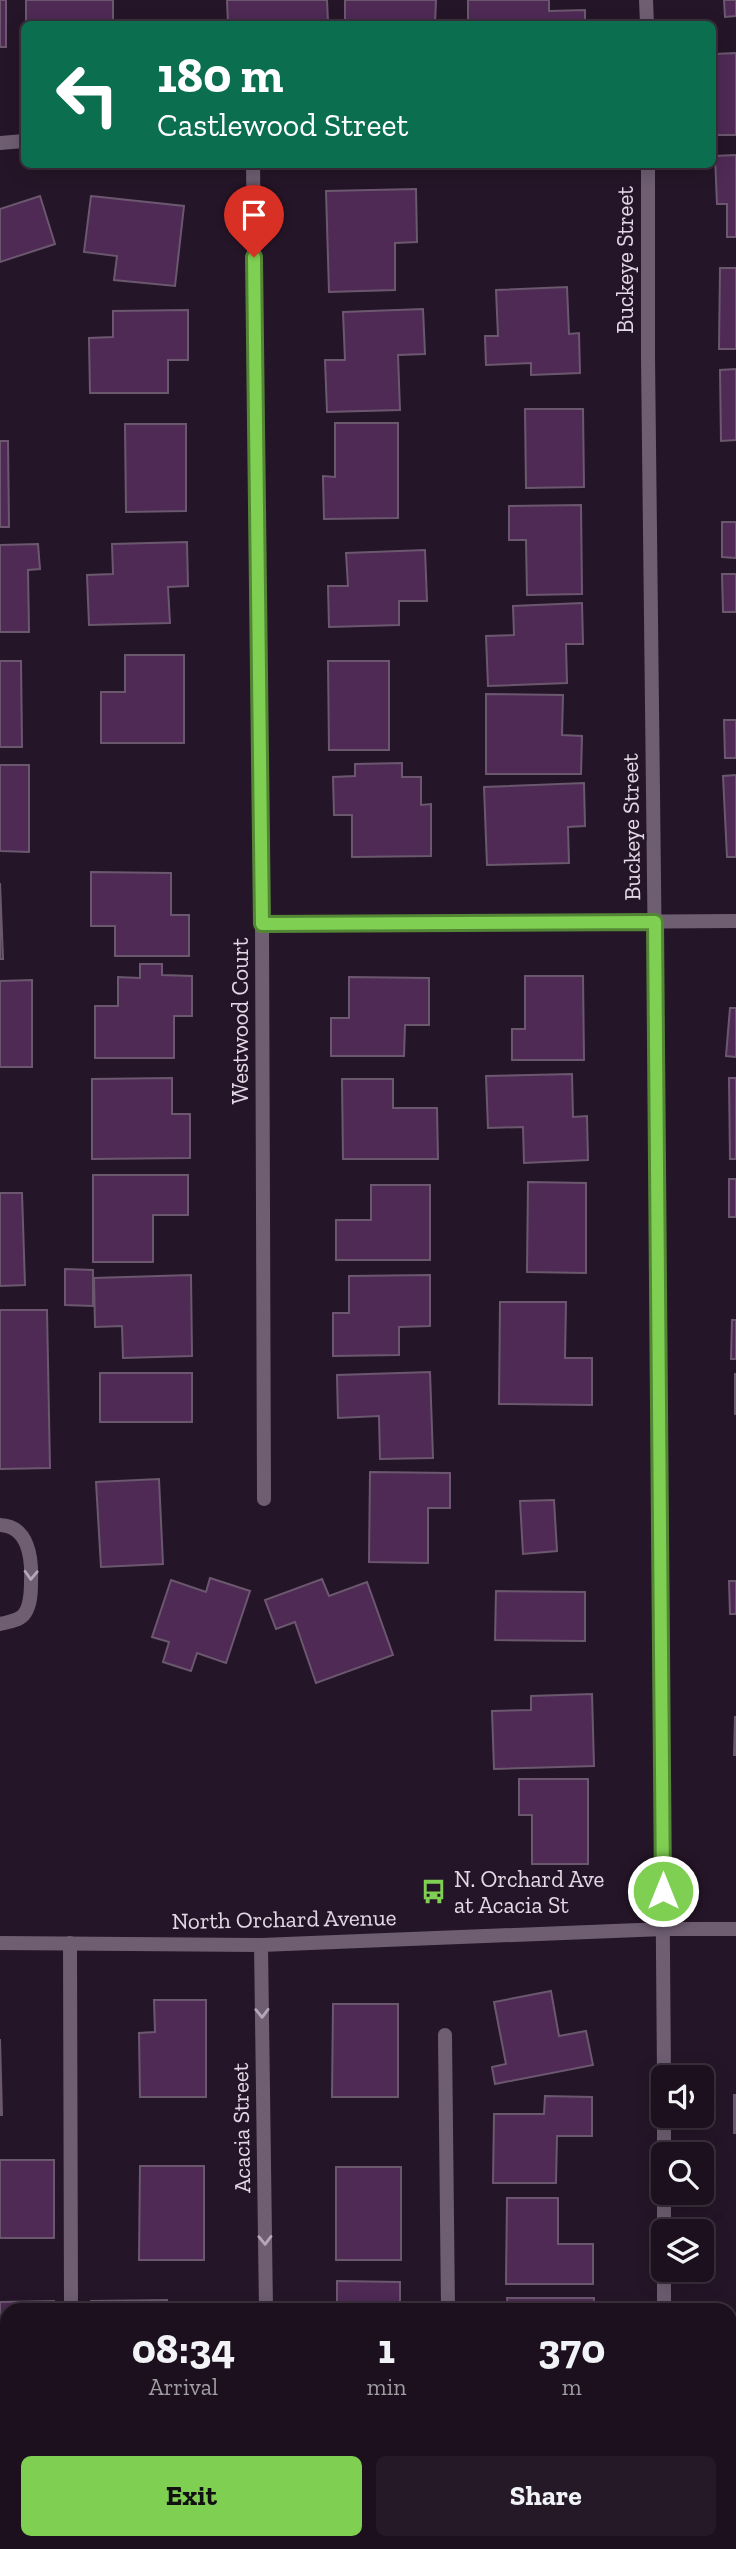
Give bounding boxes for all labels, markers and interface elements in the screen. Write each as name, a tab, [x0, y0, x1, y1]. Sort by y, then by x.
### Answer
text: 180 m	[157, 46, 284, 105]
icon: left	[42, 49, 133, 140]
text: Castlewood Street	[157, 106, 408, 144]
pin	[224, 185, 284, 257]
street label: Buckeye Street	[611, 186, 639, 334]
icon: arrive	[235, 196, 273, 234]
street label: Buckeye Street	[616, 753, 646, 901]
street label: Westwood Court	[226, 937, 254, 1104]
one-way arrow	[24, 1570, 39, 1581]
position arrow	[626, 1854, 700, 1928]
place label: N. Orchard Ave at Acacia St	[454, 1865, 604, 1919]
bus stop icon: N. Orchard Ave at Acacia St	[420, 1878, 448, 1906]
street label: North Orchard Avenue	[171, 1903, 397, 1935]
one-way arrow	[255, 2008, 270, 2019]
street label: Acacia Street	[226, 2062, 256, 2193]
map controls	[651, 2065, 714, 2282]
button: sound	[651, 2065, 714, 2128]
button: search	[651, 2142, 714, 2205]
button: layers	[651, 2219, 714, 2282]
one-way arrow	[257, 2236, 273, 2246]
text: 08:34	[132, 2323, 235, 2374]
text: 1	[378, 2323, 395, 2374]
text: 370	[538, 2323, 605, 2374]
text: Arrival	[149, 2373, 218, 2401]
text: min	[367, 2373, 406, 2401]
text: m	[562, 2373, 582, 2401]
button: Exit	[21, 2456, 362, 2536]
button: Share	[376, 2456, 716, 2536]

